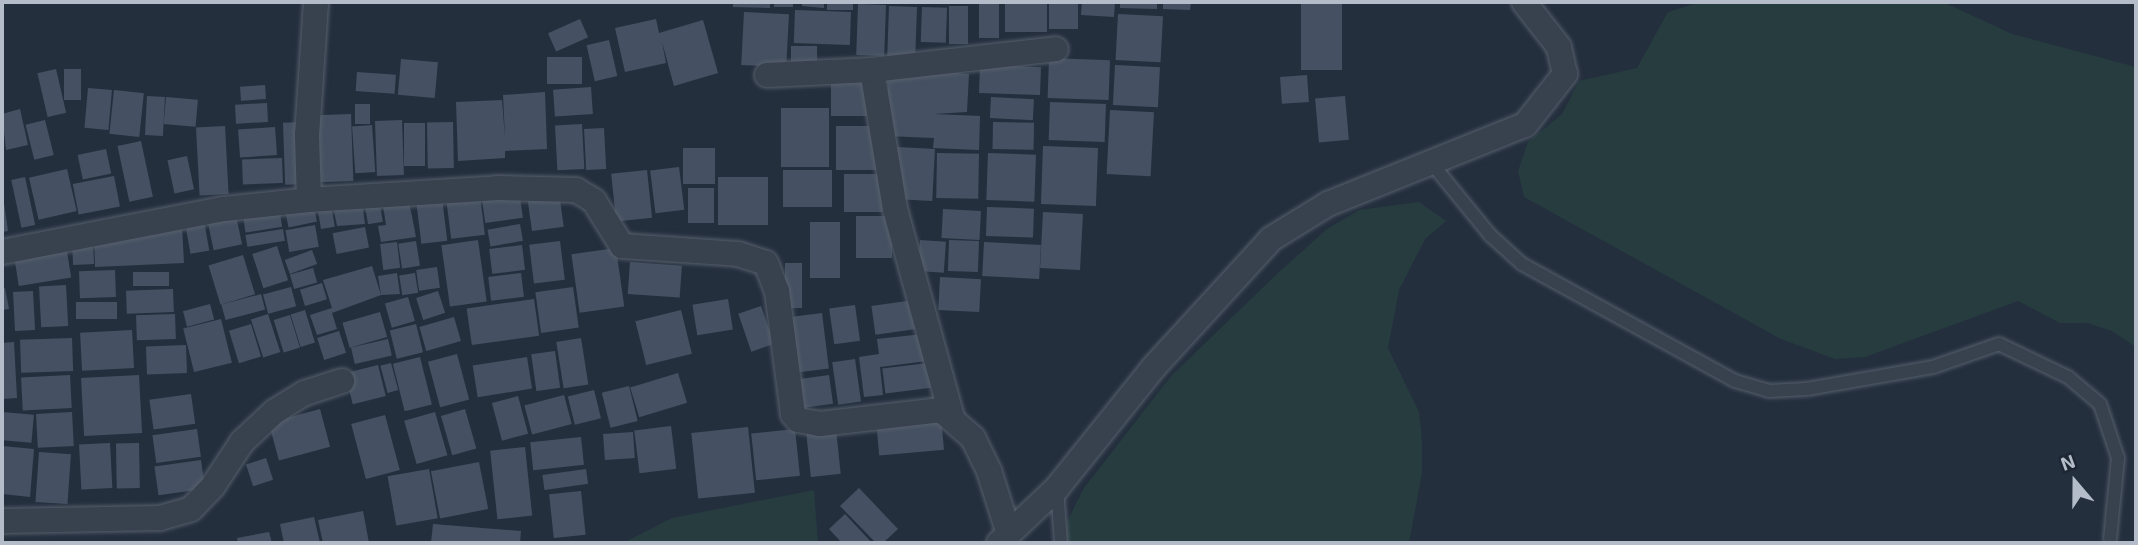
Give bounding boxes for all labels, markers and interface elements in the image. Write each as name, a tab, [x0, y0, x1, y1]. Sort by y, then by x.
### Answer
north arrow	[2040, 447, 2110, 517]
text: N	[2057, 449, 2078, 475]

